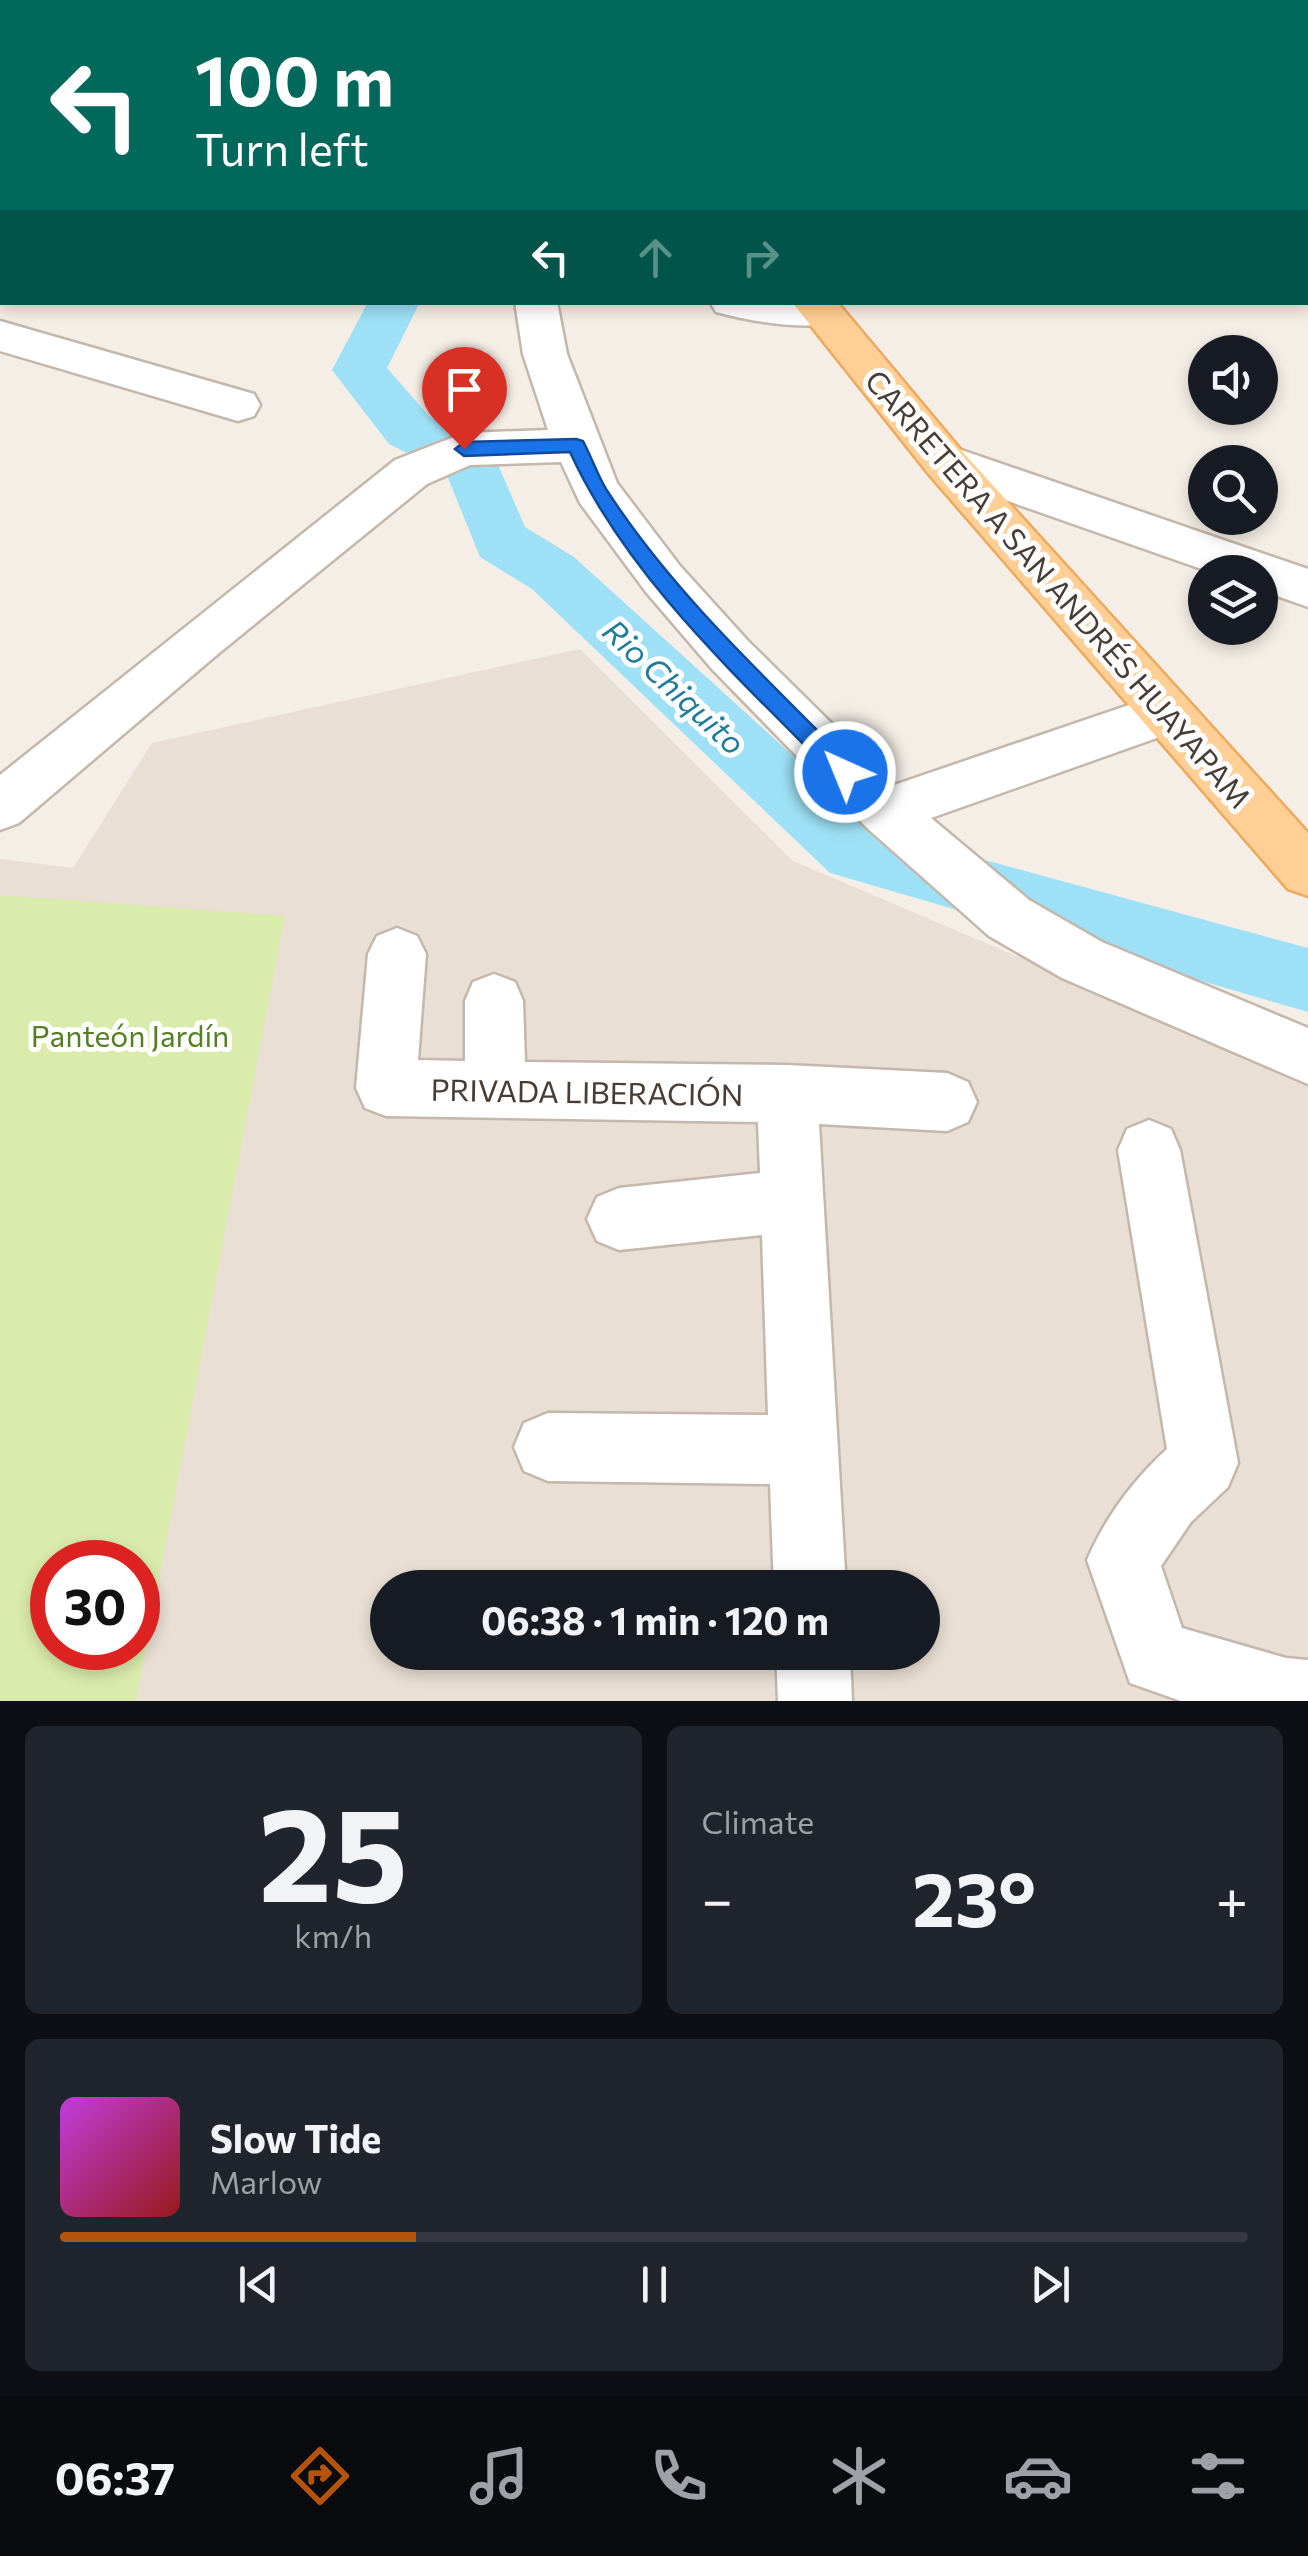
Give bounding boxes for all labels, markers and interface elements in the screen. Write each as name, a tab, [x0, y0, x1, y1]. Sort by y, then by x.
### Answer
text: 100 m	[195, 35, 394, 120]
icon: left	[30, 40, 160, 170]
text: Turn left	[195, 120, 369, 175]
icon: left	[523, 230, 578, 285]
icon: ahead	[628, 230, 683, 285]
icon: right	[733, 230, 788, 285]
map controls	[1188, 335, 1278, 645]
button: sound	[1188, 335, 1278, 425]
pin	[422, 347, 507, 450]
street label: CARRETERA A SAN ANDRÉS HUAYAPAM	[859, 361, 1259, 815]
icon: arrive	[437, 362, 492, 417]
button: search	[1188, 445, 1278, 535]
button: layers	[1188, 555, 1278, 645]
water label: Rio Chiquito	[595, 610, 755, 762]
position arrow	[793, 720, 897, 824]
park label: Panteón Jardín	[31, 1016, 229, 1053]
street label: PRIVADA LIBERACIÓN	[430, 1070, 744, 1112]
speed limit sign: 30	[30, 1540, 160, 1670]
text: 06:38 · 1 min · 120 m	[481, 1596, 829, 1643]
text: 25	[258, 1770, 408, 1929]
text: Climate	[702, 1801, 814, 1841]
text: 23°	[912, 1851, 1036, 1942]
text: −	[702, 1864, 733, 1931]
text: +	[1216, 1864, 1248, 1931]
text: km/h	[294, 1915, 372, 1955]
text: Slow Tide	[210, 2114, 381, 2161]
text: Marlow	[210, 2161, 322, 2201]
icon: previous	[231, 2257, 286, 2312]
icon: pause	[627, 2257, 682, 2312]
icon: next	[1023, 2257, 1078, 2312]
icon: directions	[285, 2441, 355, 2511]
icon: music	[464, 2441, 534, 2511]
icon: phone	[644, 2441, 714, 2511]
icon: climate	[824, 2441, 894, 2511]
icon: car	[1003, 2441, 1073, 2511]
icon: filters	[1183, 2441, 1253, 2511]
text: 06:37	[55, 2449, 175, 2504]

